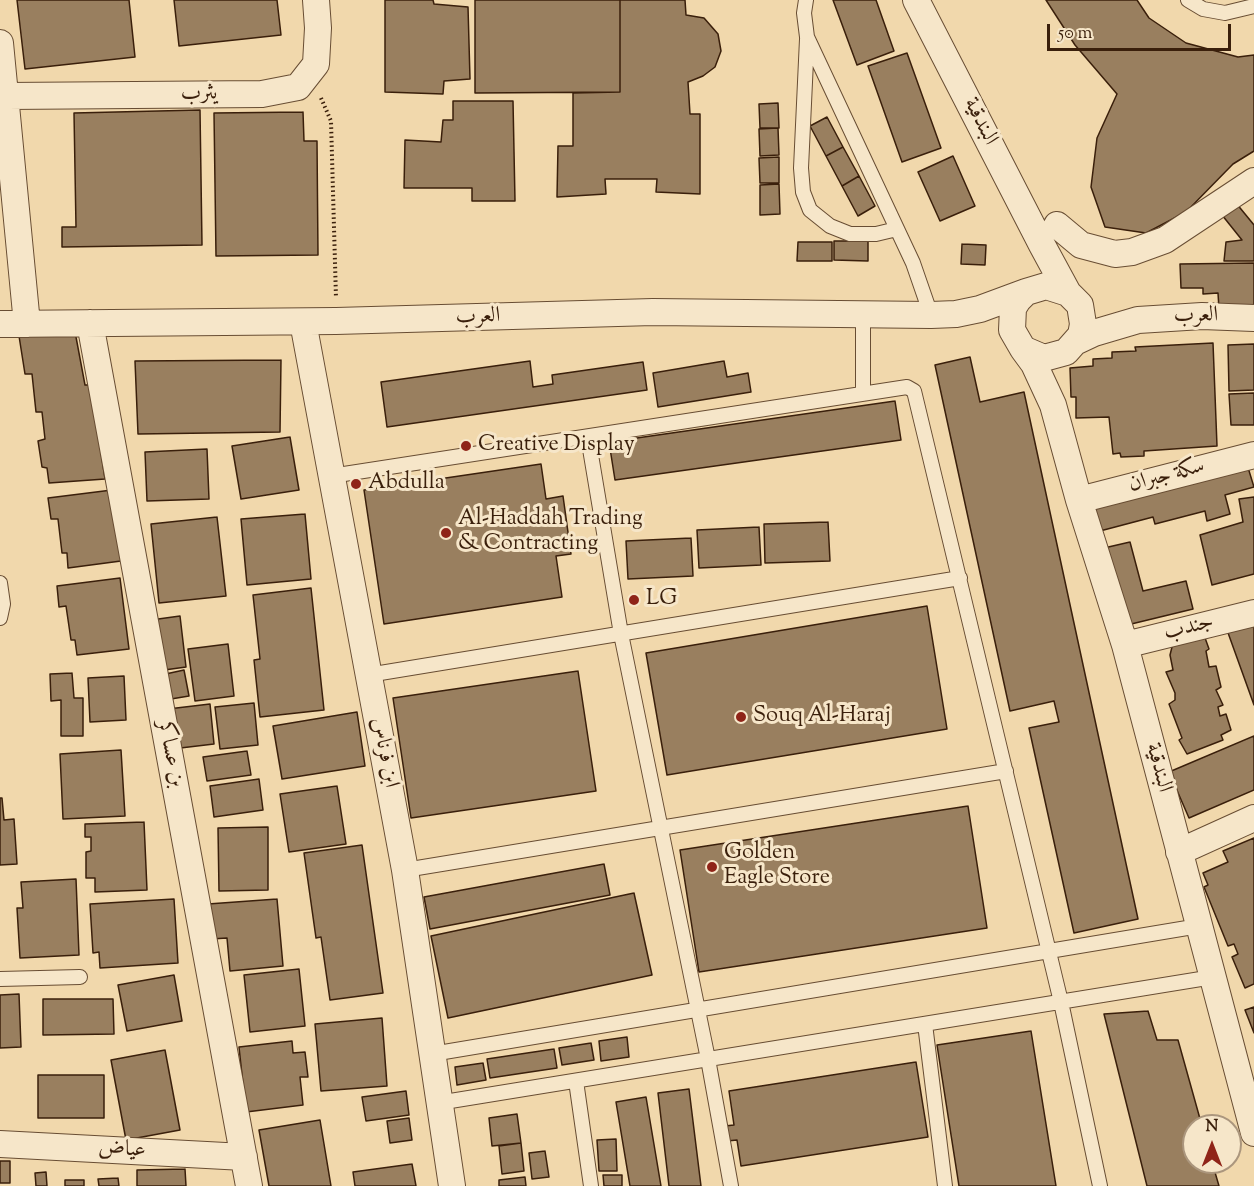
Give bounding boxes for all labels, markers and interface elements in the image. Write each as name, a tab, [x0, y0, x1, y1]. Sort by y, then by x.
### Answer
scale bar	[1050, 12, 1234, 50]
text: 50 m	[1058, 21, 1092, 47]
street label: يثرب	[180, 81, 218, 109]
street label: البندقية	[956, 94, 1002, 150]
street label: العرب	[1173, 303, 1219, 331]
street label: العرب	[455, 304, 501, 332]
place label: Creative Display	[478, 433, 635, 459]
marker: Creative Display	[459, 439, 473, 453]
street label: سكة جبران	[1126, 454, 1208, 500]
place label: Abdulla	[368, 471, 445, 497]
marker: Abdulla	[349, 477, 363, 491]
place label: Al-Haddah Trading & Contracting	[458, 507, 643, 558]
marker: Al-Haddah Trading & Contracting	[439, 526, 453, 540]
place label: LG	[646, 587, 677, 613]
marker: LG	[627, 593, 641, 607]
street label: جندب	[1161, 610, 1217, 648]
place label: Souq Al-Haraj	[753, 704, 891, 730]
marker: Souq Al-Haraj	[734, 710, 748, 724]
street label: ابن فرناس	[363, 716, 403, 790]
street label: بن عساكر	[150, 718, 188, 790]
street label: البندقية	[1138, 740, 1176, 796]
place label: Golden Eagle Store	[724, 841, 830, 892]
marker: Golden Eagle Store	[705, 860, 719, 874]
north arrow	[1182, 1114, 1242, 1174]
text: N	[1206, 1116, 1218, 1139]
street label: عياض	[98, 1137, 146, 1165]

